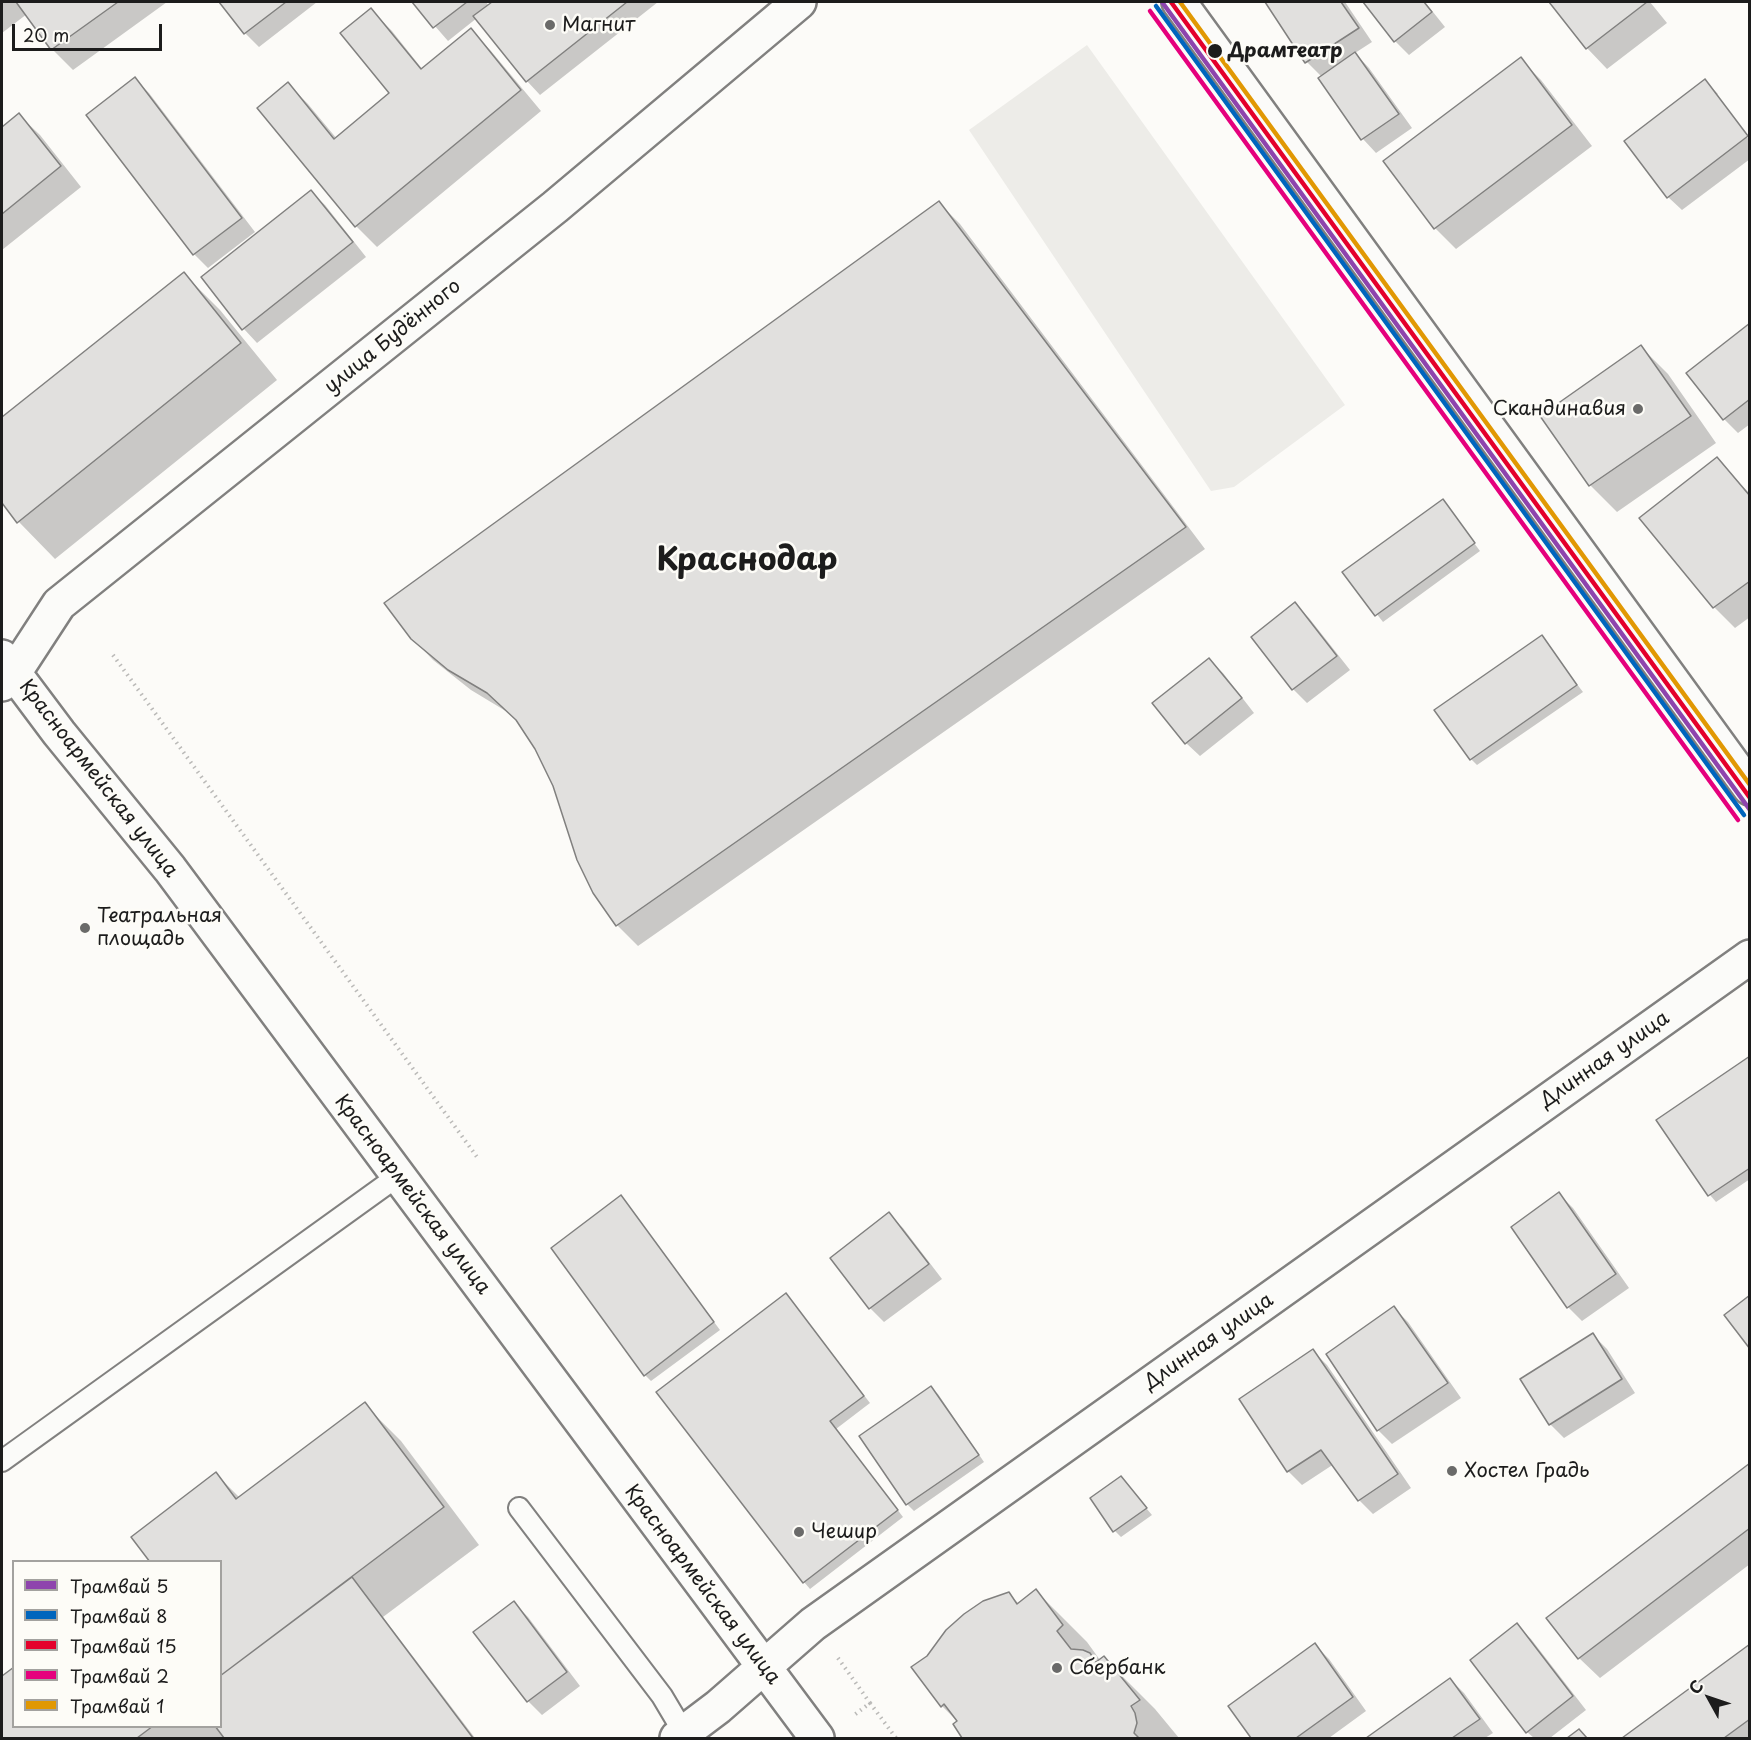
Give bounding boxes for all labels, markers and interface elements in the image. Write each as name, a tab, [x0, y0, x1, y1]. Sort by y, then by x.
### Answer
scale bar	[15, 12, 165, 50]
place label: Магнит	[562, 13, 635, 37]
marker: Магнит	[543, 18, 557, 32]
text: 20 m	[23, 21, 69, 48]
place label: Драмтеатр	[1228, 39, 1343, 63]
marker: Драмтеатр	[1206, 42, 1224, 60]
street label: улица Будённого	[320, 275, 466, 399]
place label: Скандинавия	[1493, 397, 1626, 421]
marker: Скандинавия	[1631, 402, 1645, 416]
district label: Краснодар	[656, 542, 838, 580]
street label: Красноармейская улица	[14, 676, 182, 882]
place label: Театральная площадь	[97, 904, 222, 951]
marker: Театральная площадь	[78, 921, 92, 935]
street label: Длинная улица	[1536, 1007, 1674, 1113]
street label: Красноармейская улица	[329, 1090, 495, 1300]
street label: Длинная улица	[1140, 1289, 1278, 1395]
place label: Хостел Градь	[1464, 1459, 1589, 1483]
marker: Хостел Градь	[1445, 1464, 1459, 1478]
street label: Красноармейская улица	[619, 1480, 785, 1690]
place label: Чешир	[811, 1520, 877, 1544]
marker: Чешир	[792, 1525, 806, 1539]
legend	[12, 1560, 222, 1728]
text: Трамвай 5	[70, 1572, 168, 1599]
text: Трамвай 8	[70, 1602, 167, 1629]
text: Трамвай 15	[70, 1632, 177, 1659]
place label: Сбербанк	[1069, 1656, 1165, 1680]
marker: Сбербанк	[1050, 1661, 1064, 1675]
text: Трамвай 2	[70, 1662, 169, 1689]
north arrow	[1679, 1668, 1739, 1728]
text: С	[1682, 1674, 1708, 1699]
text: Трамвай 1	[70, 1692, 164, 1719]

